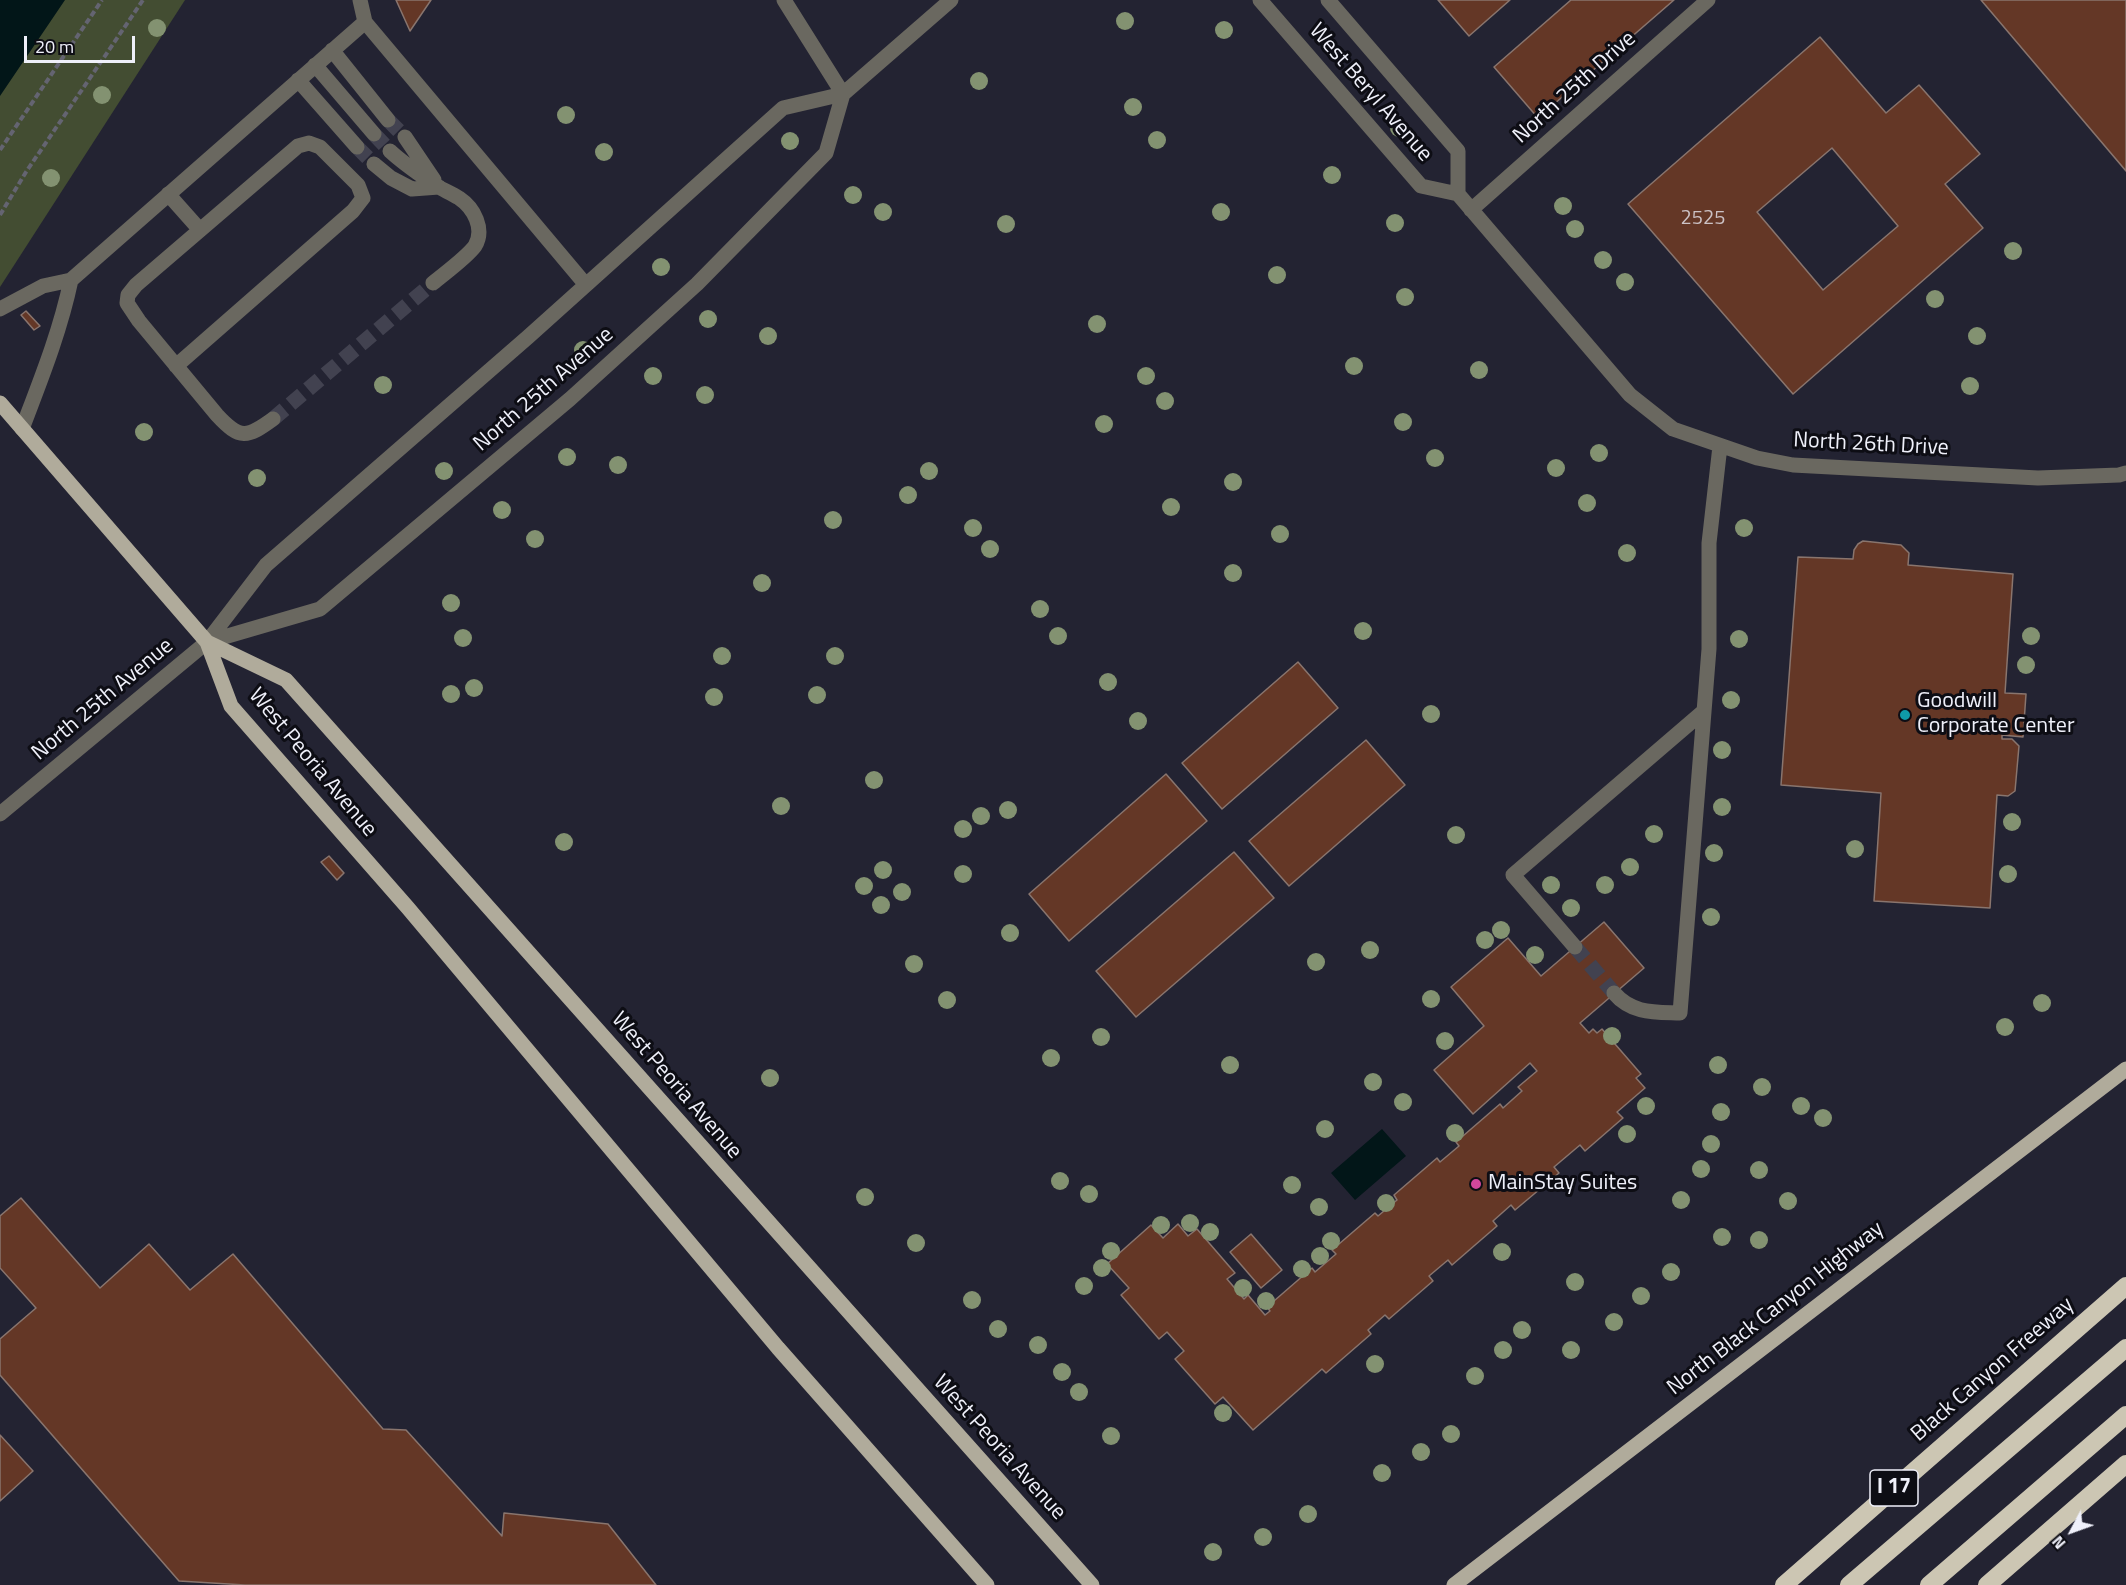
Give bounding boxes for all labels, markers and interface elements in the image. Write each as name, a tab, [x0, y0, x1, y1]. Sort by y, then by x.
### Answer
street label: West Beryl Avenue	[1303, 18, 1437, 168]
scale bar	[27, 24, 138, 62]
street label: North 25th Drive	[1508, 26, 1642, 150]
text: 20 m	[35, 33, 74, 60]
house number: 2525	[1681, 207, 1725, 231]
street label: North 25th Avenue	[469, 322, 619, 458]
street label: North 26th Drive	[1793, 428, 1949, 462]
street label: North 25th Avenue	[27, 633, 179, 767]
street label: West Peoria Avenue	[242, 683, 382, 843]
place label: Goodwill Corporate Center	[1917, 689, 2075, 740]
marker: Goodwill Corporate Center	[1898, 708, 1912, 722]
street label: West Peoria Avenue	[605, 1007, 747, 1165]
place label: MainStay Suites	[1488, 1171, 1637, 1197]
marker: MainStay Suites	[1469, 1177, 1483, 1191]
street label: North Black Canyon Highway	[1663, 1216, 1889, 1402]
street label: Black Canyon Freeway	[1906, 1292, 2080, 1448]
street label: West Peoria Avenue	[927, 1370, 1071, 1526]
road number: I 17	[1870, 1470, 1918, 1506]
north arrow	[2042, 1501, 2102, 1561]
text: N	[2046, 1531, 2071, 1555]

